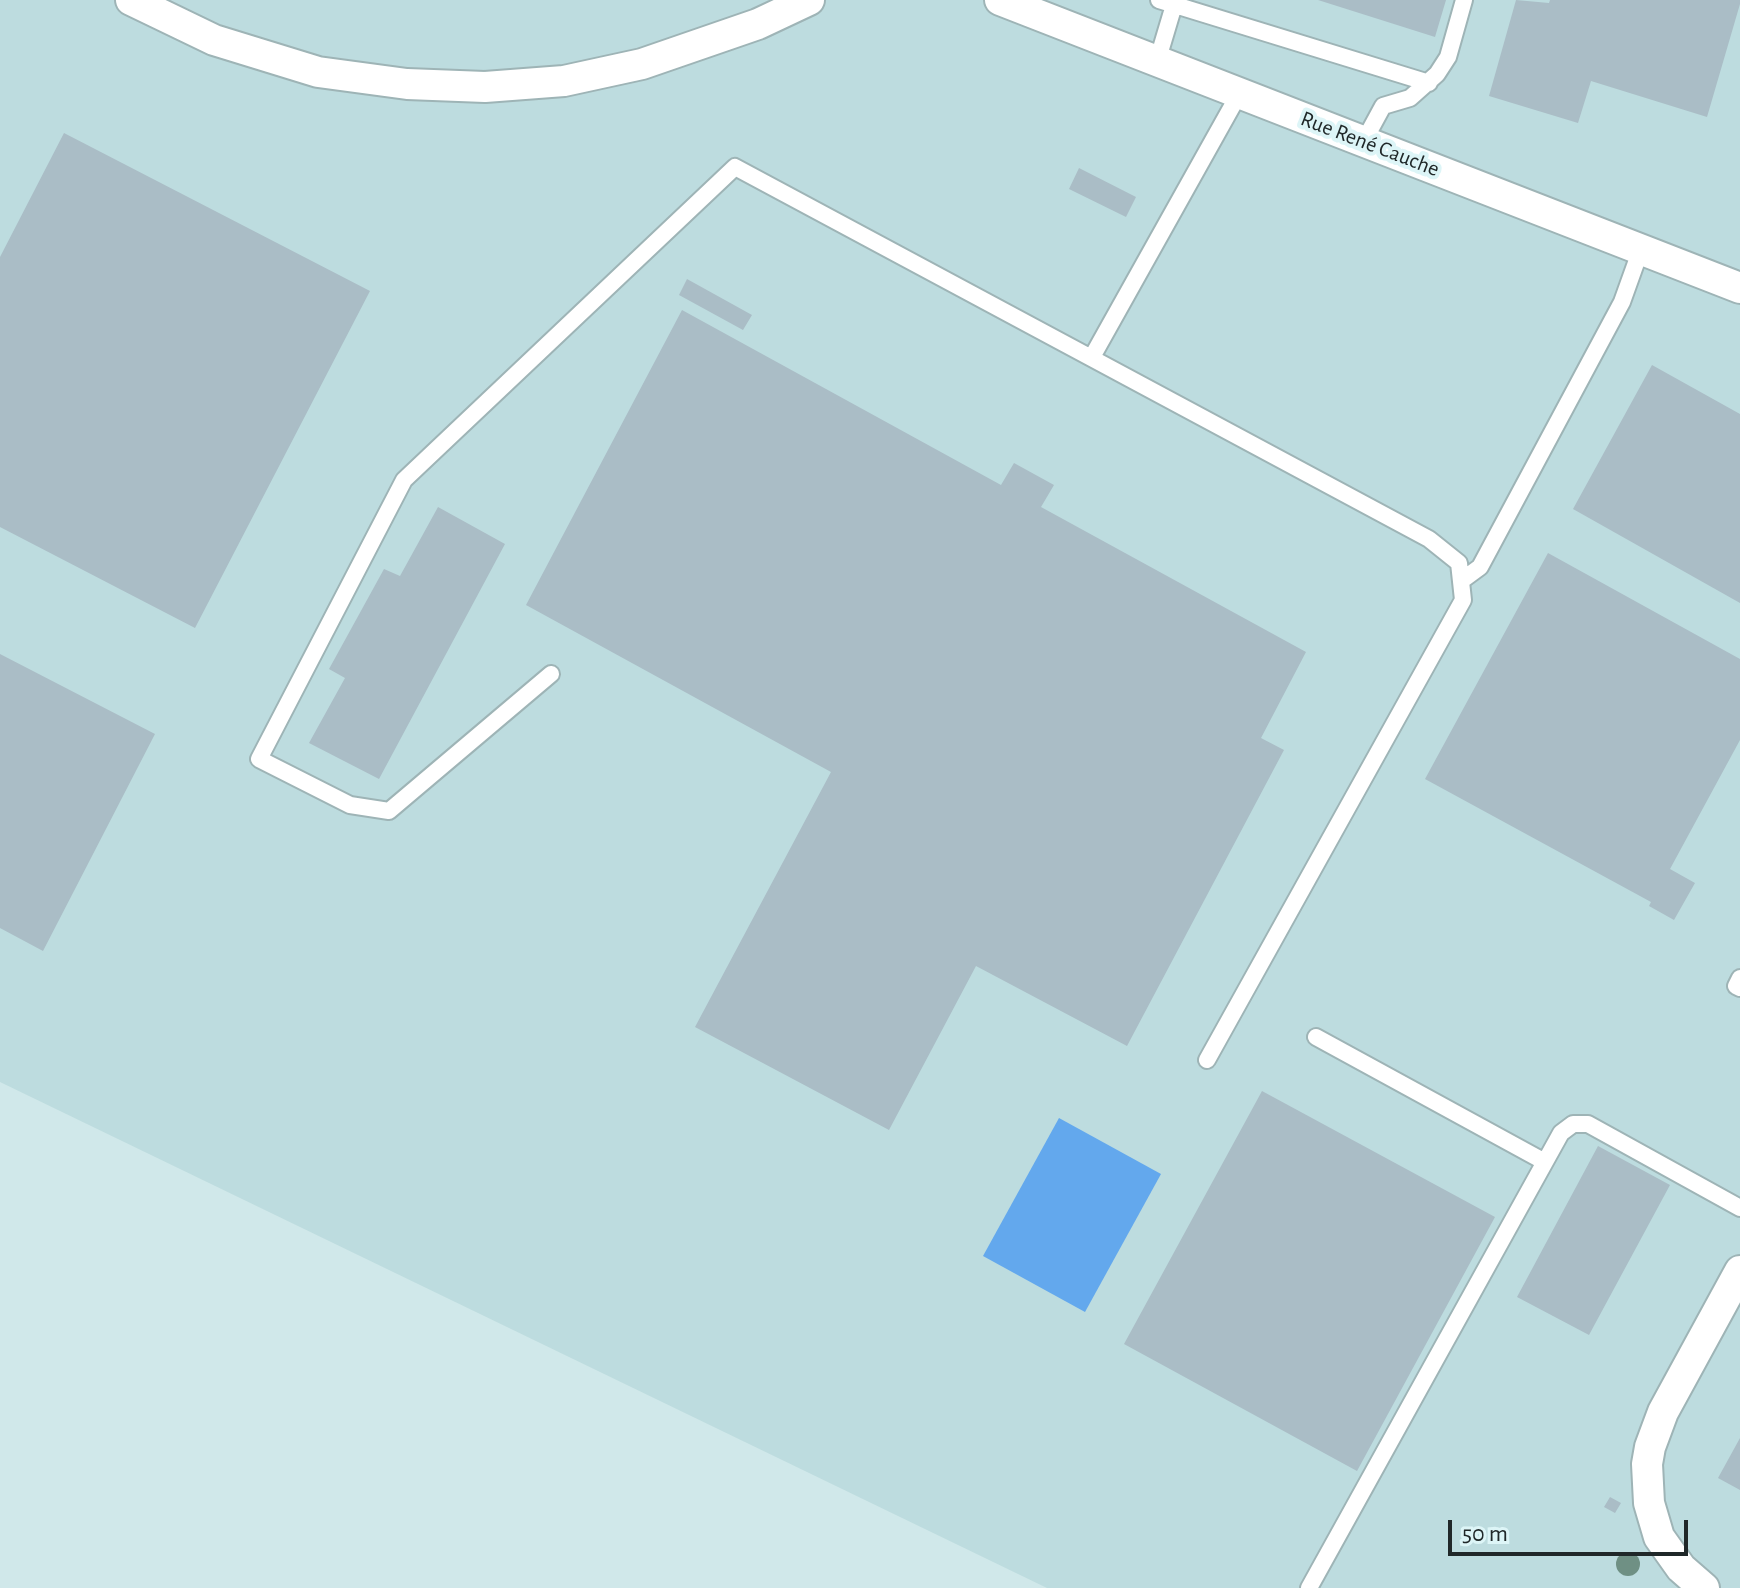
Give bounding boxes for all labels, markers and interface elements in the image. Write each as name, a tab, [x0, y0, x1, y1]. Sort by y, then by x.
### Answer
street label: Rue René Cauche	[1297, 105, 1443, 183]
scale bar	[1452, 1504, 1692, 1554]
text: 50 m	[1462, 1522, 1508, 1546]

